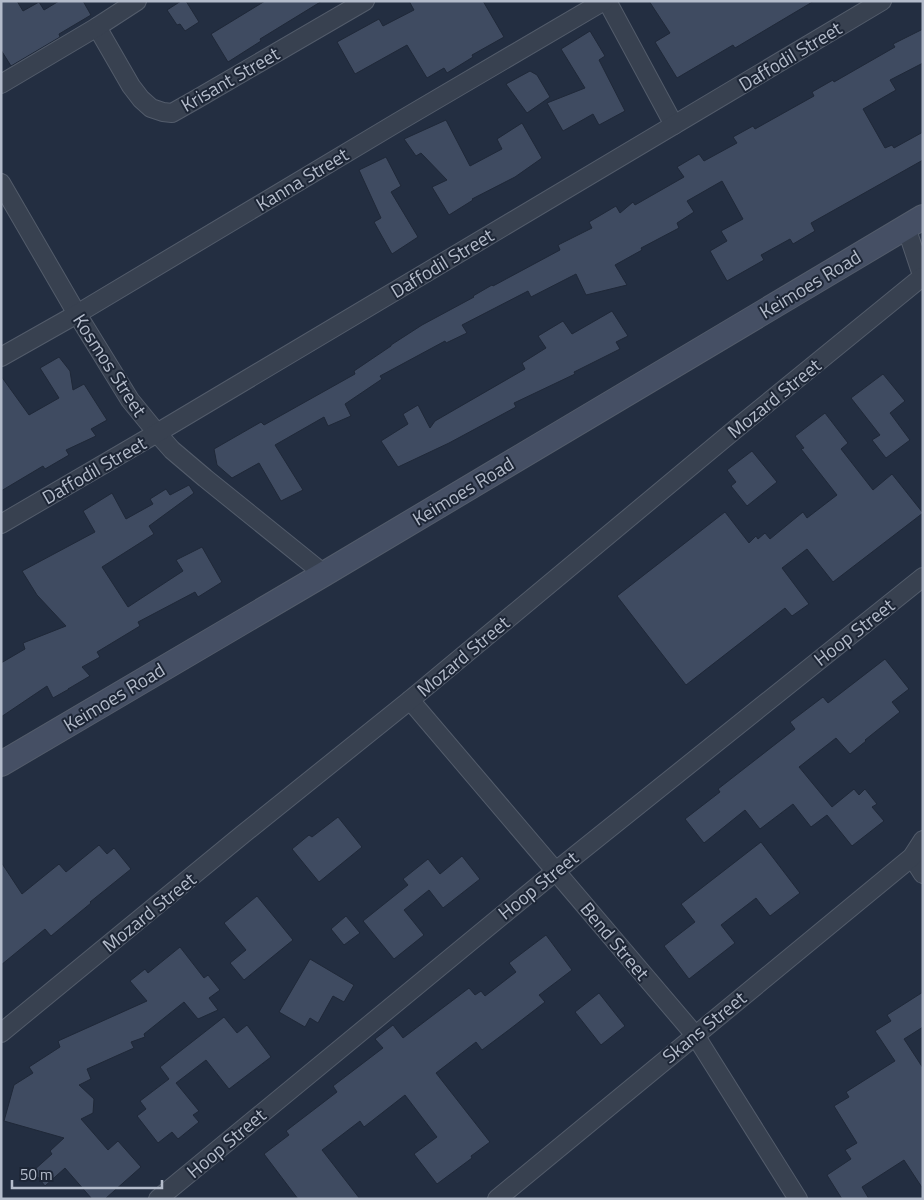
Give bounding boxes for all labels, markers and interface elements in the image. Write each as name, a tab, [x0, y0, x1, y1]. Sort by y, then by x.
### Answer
street label: Daffodil Street	[733, 13, 847, 98]
street label: Krisant Street	[175, 38, 285, 119]
street label: Kanna Street	[250, 139, 354, 218]
street label: Daffodil Street	[385, 220, 499, 305]
street label: Keimoes Road	[753, 242, 866, 325]
street label: Kosmos Street	[66, 308, 155, 422]
street label: Mozard Street	[720, 350, 827, 445]
street label: Daffodil Street	[36, 428, 152, 511]
street label: Keimoes Road	[406, 449, 519, 532]
street label: Hoop Street	[807, 590, 901, 673]
street label: Mozard Street	[410, 608, 516, 703]
street label: Keimoes Road	[57, 655, 170, 738]
street label: Hoop Street	[491, 843, 584, 926]
street label: Mozard Street	[95, 864, 202, 959]
street label: Bend Street	[574, 895, 657, 987]
street label: Skans Street	[655, 983, 752, 1070]
street label: Hoop Street	[180, 1100, 272, 1185]
scale bar	[12, 1158, 162, 1190]
text: 50 m	[20, 1163, 53, 1186]

